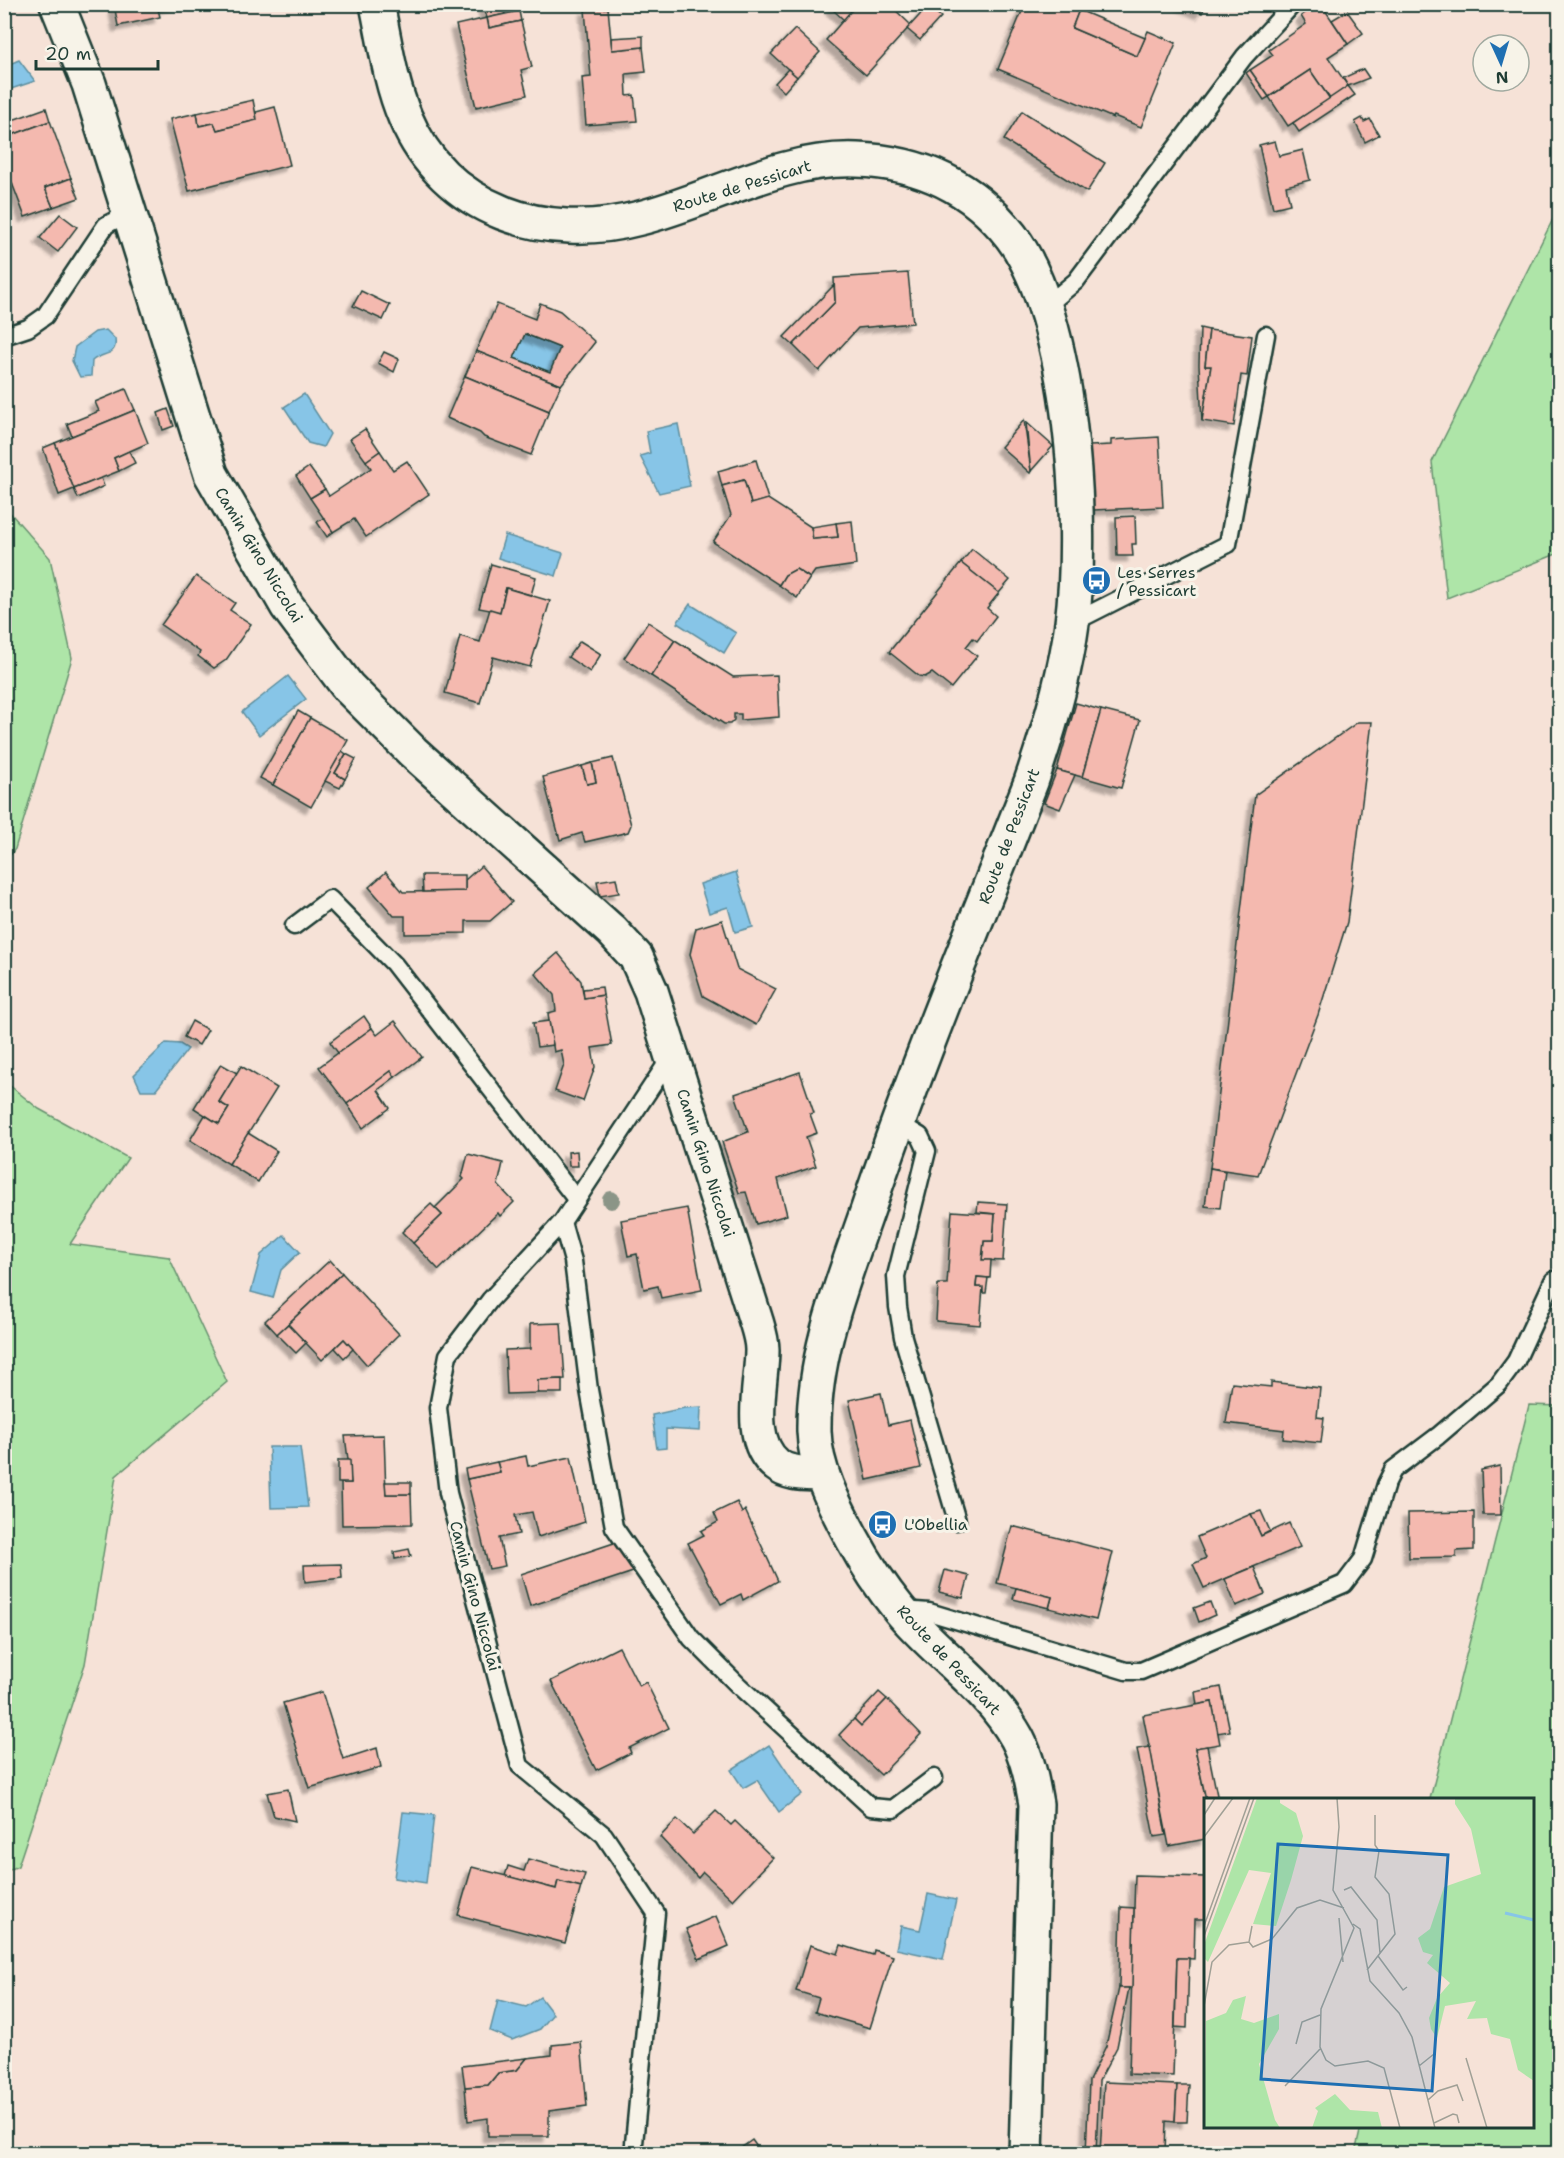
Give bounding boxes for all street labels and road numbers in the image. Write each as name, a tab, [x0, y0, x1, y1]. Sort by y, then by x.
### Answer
street label: Route de Pessicart	[670, 155, 814, 217]
street label: Camin Gino Niccolai	[210, 483, 308, 627]
street label: Route de Pessicart	[974, 765, 1045, 907]
street label: Camin Gino Niccolai	[672, 1086, 740, 1240]
street label: Camin Gino Niccolai	[445, 1519, 505, 1673]
street label: Route de Pessicart	[892, 1600, 1006, 1720]

